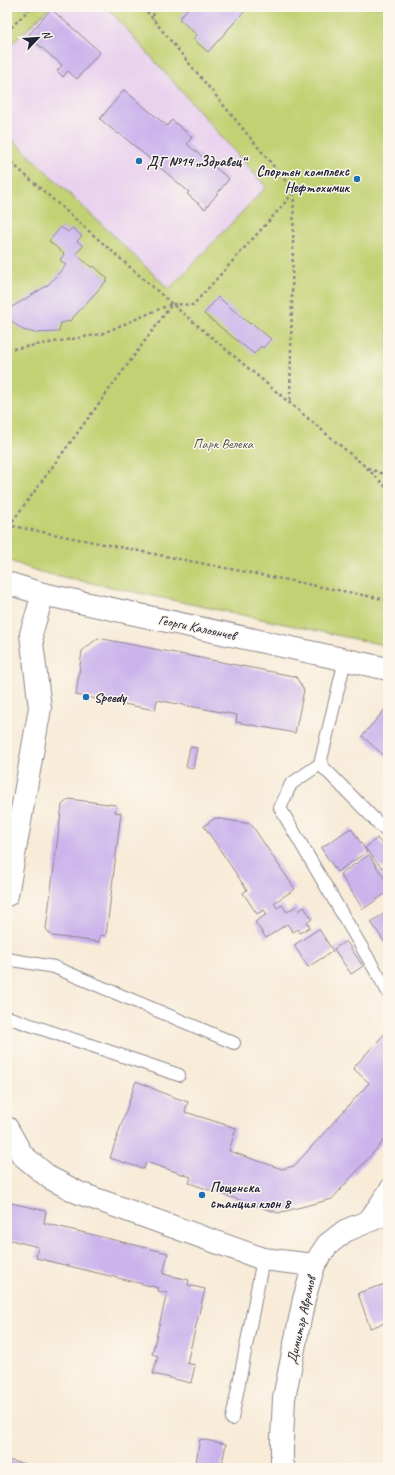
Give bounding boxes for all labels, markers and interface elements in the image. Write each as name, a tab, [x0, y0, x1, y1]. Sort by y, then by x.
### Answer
north arrow	[18, 18, 58, 58]
text: N	[39, 28, 56, 42]
place label: ДГ №14 „Здравец“	[147, 153, 249, 170]
marker: ДГ №14 „Здравец“	[134, 156, 144, 166]
place label: Спортен комплекс Нефтохимик	[256, 163, 350, 196]
marker: Спортен комплекс Нефтохимик	[352, 174, 362, 184]
park label: Парк Велека	[193, 435, 254, 452]
street label: Георги Калоянчев	[157, 611, 240, 645]
place label: Speedy	[94, 689, 128, 706]
marker: Speedy	[81, 692, 91, 702]
place label: Пощенска станция клон 8	[210, 1179, 292, 1212]
marker: Пощенска станция клон 8	[197, 1190, 207, 1200]
street label: Димитър Аврамов	[283, 1272, 320, 1365]

